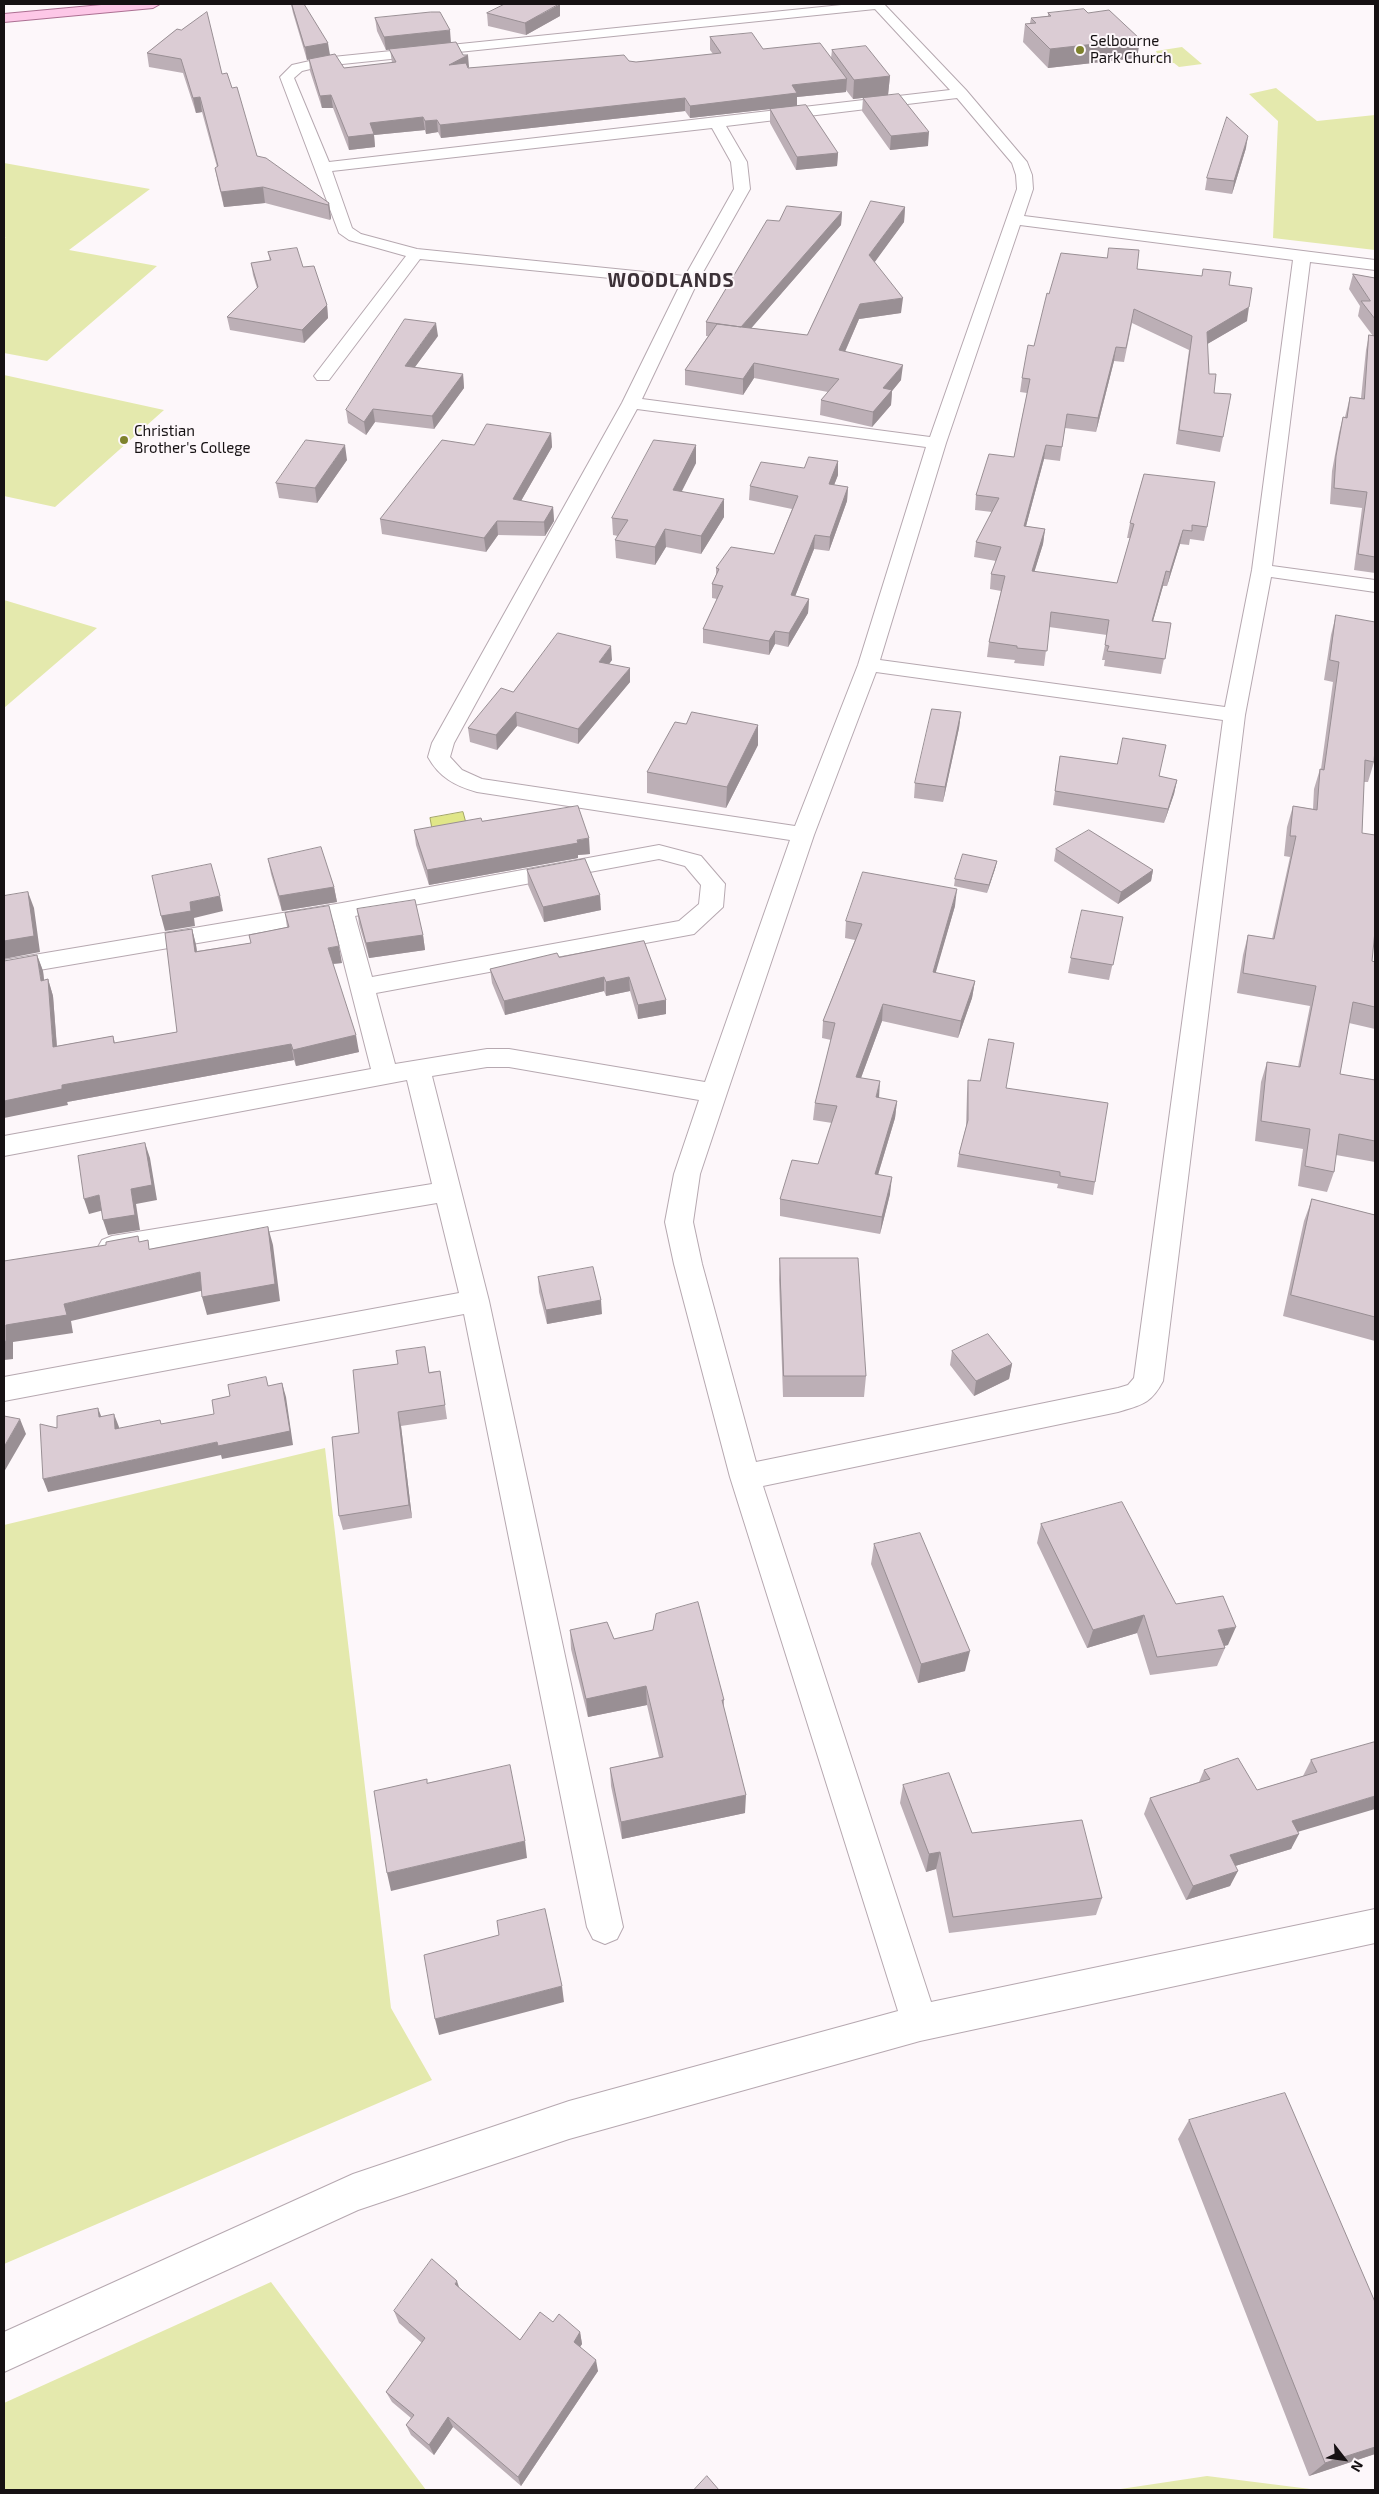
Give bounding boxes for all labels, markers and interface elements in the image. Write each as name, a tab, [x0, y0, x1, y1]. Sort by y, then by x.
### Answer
place label: Selbourne Park Church	[1090, 32, 1172, 67]
marker: Selbourne Park Church	[1074, 44, 1086, 56]
district label: WOODLANDS	[606, 270, 736, 292]
place label: Christian Brother's College	[134, 422, 251, 457]
marker: Christian Brother's College	[118, 434, 130, 446]
north arrow	[1319, 2434, 1369, 2484]
text: N	[1348, 2458, 1367, 2475]

